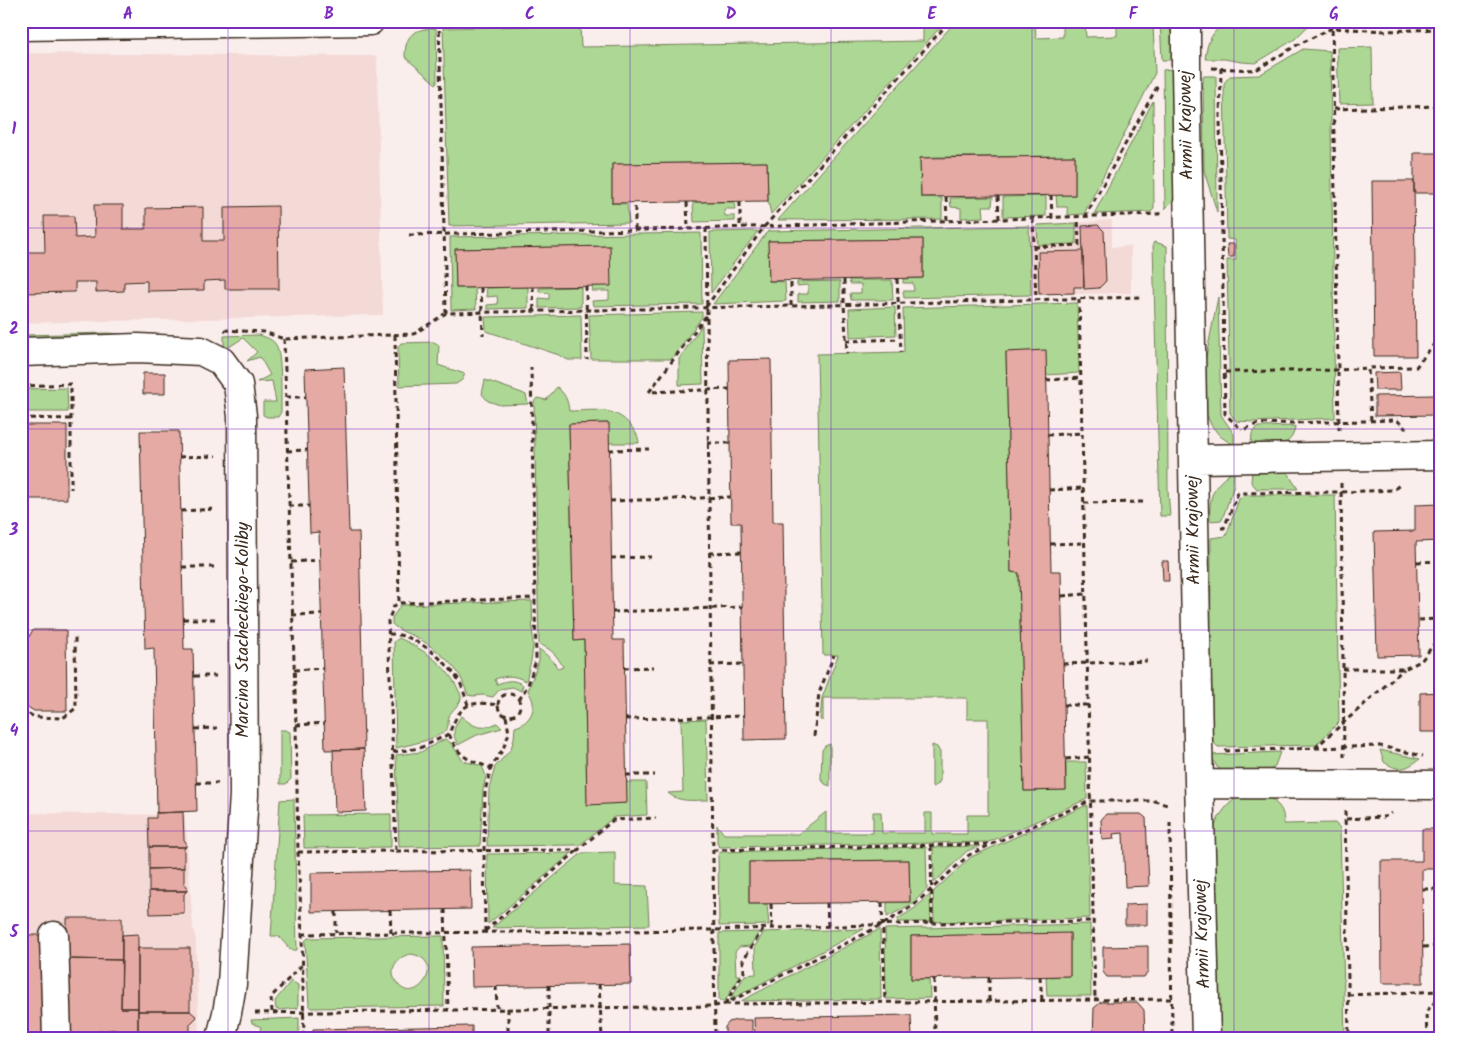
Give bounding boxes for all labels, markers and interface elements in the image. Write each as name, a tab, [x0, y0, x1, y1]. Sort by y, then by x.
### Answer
text: A	[123, 2, 133, 27]
text: B	[324, 2, 334, 27]
text: C	[525, 2, 535, 27]
text: D	[726, 2, 737, 27]
text: E	[928, 2, 938, 27]
text: F	[1129, 2, 1139, 27]
text: G	[1329, 2, 1339, 27]
street label: Armii Krajowej	[1172, 69, 1202, 180]
text: 1	[12, 117, 17, 142]
text: 2	[9, 317, 19, 342]
street label: Armii Krajowej	[1179, 474, 1209, 585]
text: 3	[9, 518, 19, 543]
street label: Marcina Stacheckiego-Koliby	[229, 521, 258, 738]
text: 4	[10, 719, 19, 744]
street label: Armii Krajowej	[1187, 877, 1219, 989]
text: 5	[9, 920, 20, 945]

